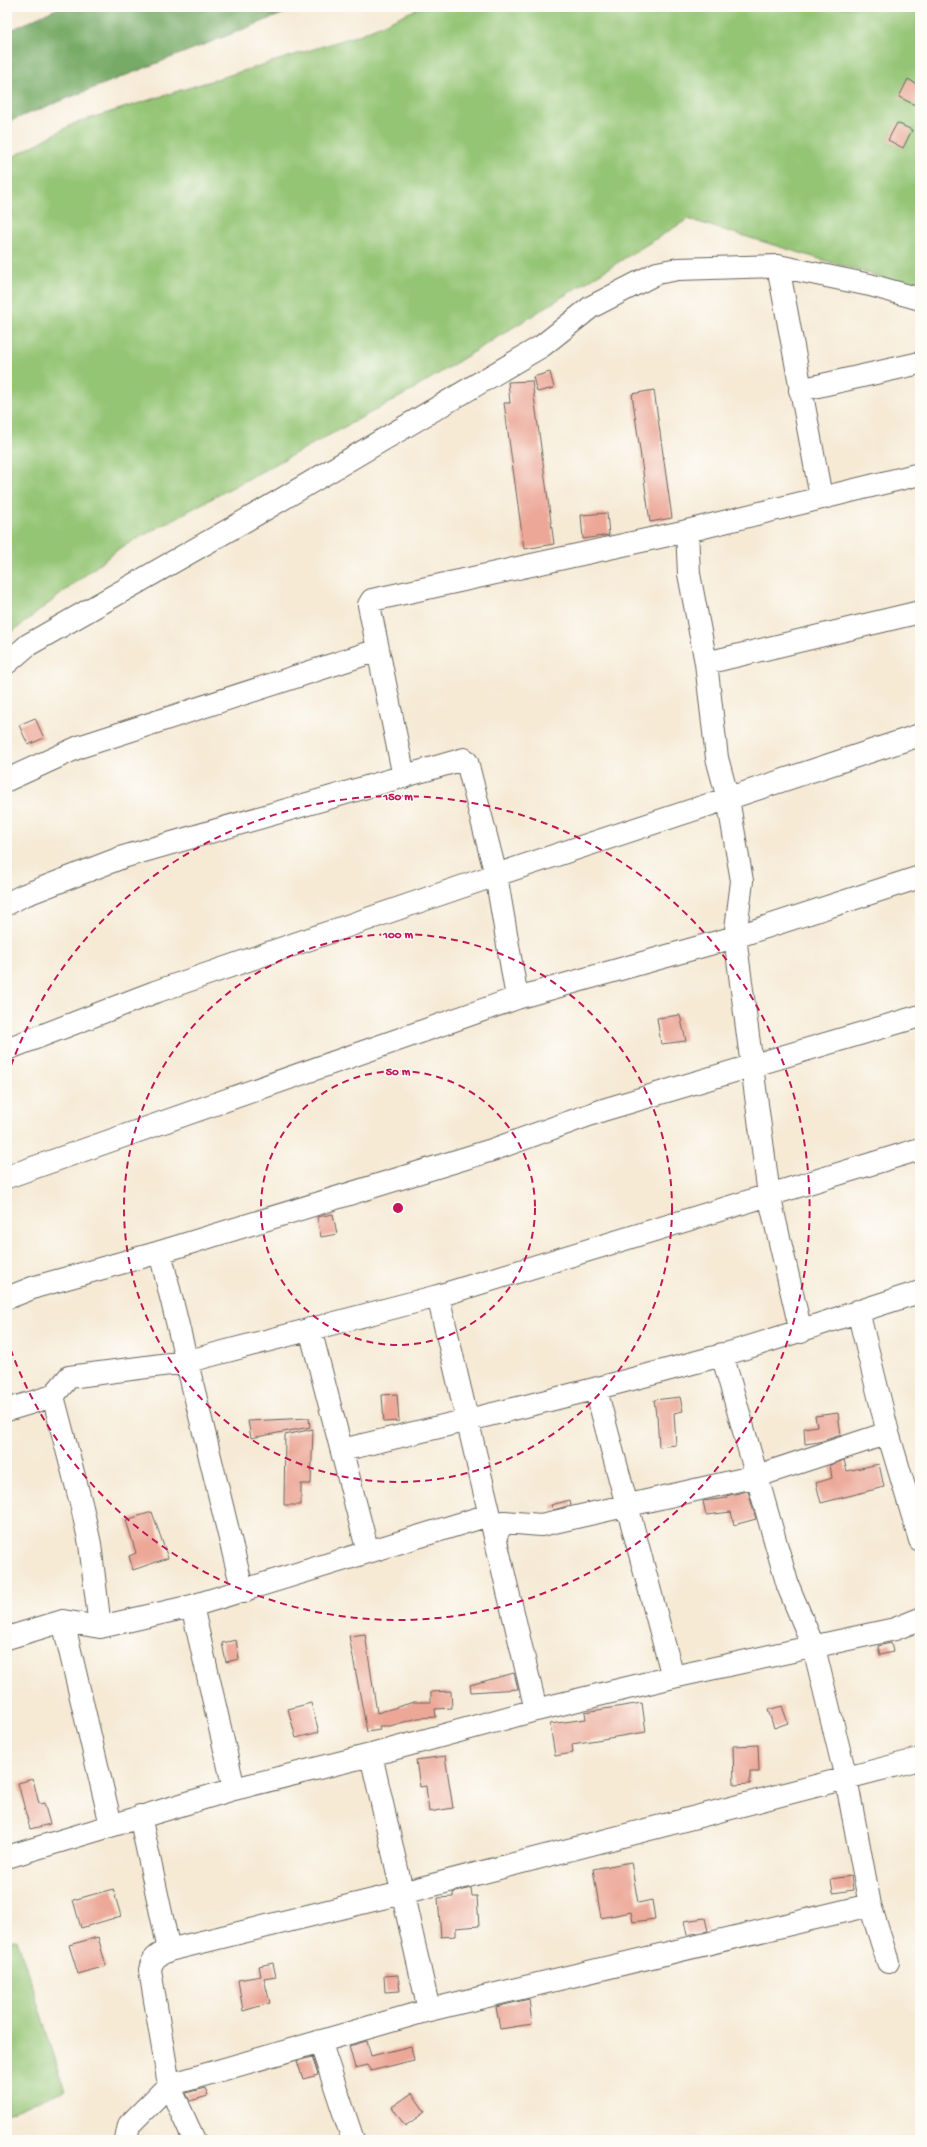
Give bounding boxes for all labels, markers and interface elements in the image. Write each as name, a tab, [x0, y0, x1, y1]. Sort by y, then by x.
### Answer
text: 150 m	[382, 791, 413, 805]
text: 100 m	[382, 929, 413, 943]
text: 50 m	[386, 1066, 411, 1080]
centre of rings	[391, 1201, 405, 1215]

